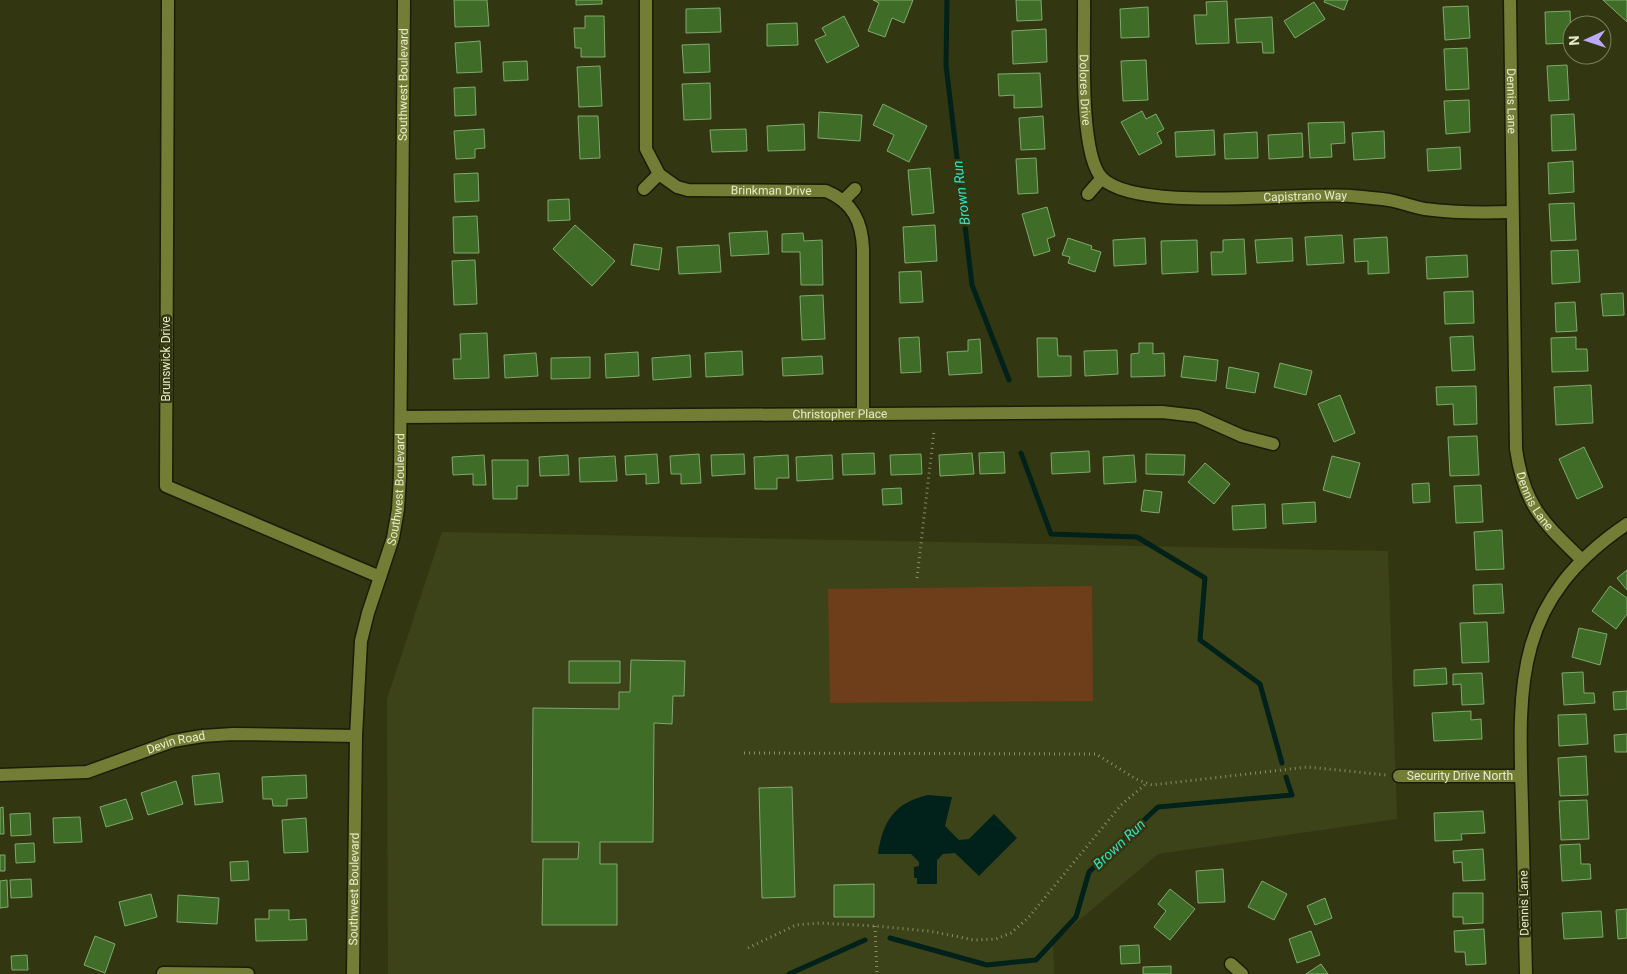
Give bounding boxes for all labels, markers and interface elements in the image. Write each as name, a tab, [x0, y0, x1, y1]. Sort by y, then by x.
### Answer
north arrow	[1562, 15, 1612, 65]
street label: Southwest Boulevard	[396, 28, 411, 141]
text: N	[1566, 35, 1582, 46]
street label: Dolores Drive	[1077, 54, 1093, 126]
street label: Dennis Lane	[1504, 68, 1519, 134]
water label: Brown Run	[949, 160, 973, 226]
street label: Brinkman Drive	[731, 183, 812, 198]
street label: Capistrano Way	[1263, 188, 1348, 205]
street label: Brunswick Drive	[159, 316, 173, 402]
street label: Christopher Place	[793, 407, 887, 421]
street label: Southwest Boulevard	[384, 433, 407, 547]
street label: Dennis Lane	[1514, 470, 1556, 533]
street label: Devin Road	[145, 729, 206, 757]
street label: Security Drive North	[1407, 769, 1513, 783]
water label: Brown Run	[1090, 816, 1148, 872]
street label: Southwest Boulevard	[346, 832, 362, 946]
street label: Dennis Lane	[1516, 870, 1532, 936]

